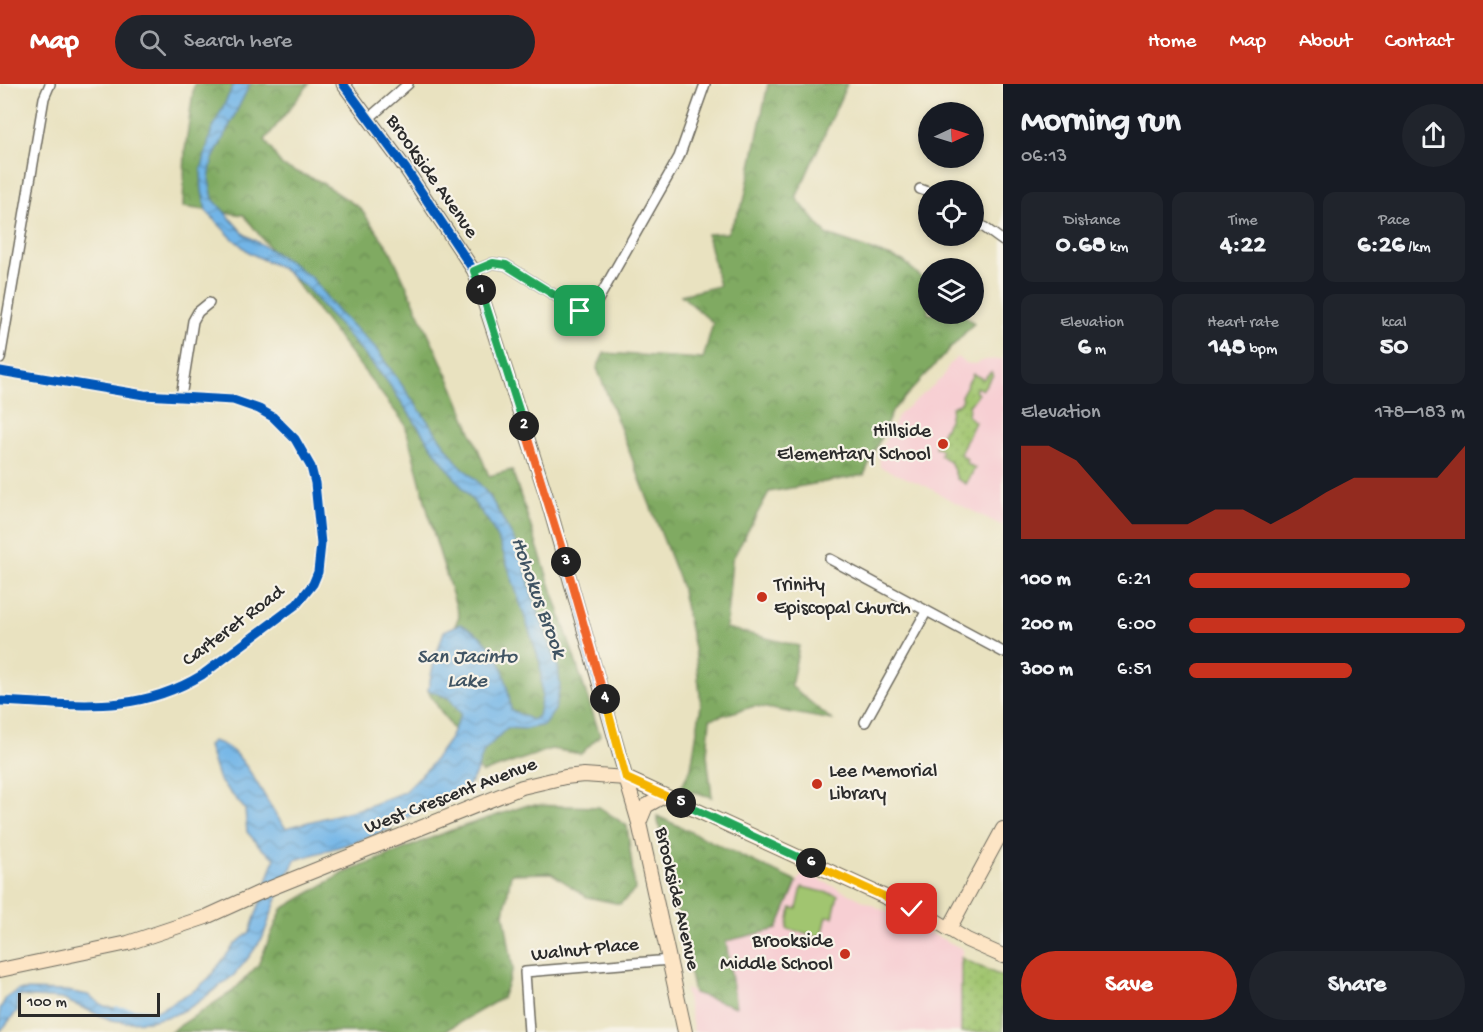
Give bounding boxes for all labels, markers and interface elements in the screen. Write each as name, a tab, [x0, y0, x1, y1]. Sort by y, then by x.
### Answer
search box	[115, 15, 535, 69]
text: Map	[30, 26, 79, 59]
icon: search	[136, 26, 169, 59]
text: Search here	[184, 29, 292, 55]
text: Home	[1148, 30, 1196, 55]
text: Map	[1229, 30, 1266, 55]
text: About	[1299, 30, 1352, 55]
text: Contact	[1385, 30, 1453, 55]
north arrow	[918, 102, 984, 168]
map controls	[918, 102, 984, 324]
text: Morning run	[1021, 104, 1181, 142]
button: share	[1402, 104, 1465, 167]
street label: Brookside Avenue	[379, 110, 483, 244]
text: 06:13	[1021, 146, 1067, 169]
button: locate	[918, 180, 984, 246]
text: Distance	[1064, 212, 1120, 231]
text: Time	[1228, 212, 1258, 231]
text: Pace	[1378, 212, 1410, 231]
text: 0.68	[1056, 231, 1106, 262]
text: 4:22	[1220, 231, 1266, 262]
text: 6:26	[1357, 231, 1405, 262]
text: km	[1106, 239, 1128, 258]
text: /km	[1405, 239, 1431, 258]
button: layers	[918, 258, 984, 324]
pin: 1	[466, 275, 496, 305]
text: 1	[478, 280, 484, 299]
pin	[554, 285, 605, 336]
icon: arrive	[563, 294, 596, 327]
text: Elevation	[1060, 314, 1124, 333]
text: Heart rate	[1207, 314, 1279, 333]
text: kcal	[1382, 314, 1406, 333]
text: 6	[1078, 333, 1091, 364]
text: 148	[1209, 333, 1246, 364]
text: 50	[1380, 333, 1408, 364]
text: m	[1091, 341, 1106, 360]
text: bpm	[1246, 341, 1277, 360]
text: Elevation	[1021, 402, 1101, 425]
text: 178–183 m	[1375, 402, 1465, 425]
pin: 2	[509, 411, 539, 441]
text: 2	[520, 416, 528, 435]
place label: Hillside Elementary School	[777, 421, 932, 467]
marker: Hillside Elementary School	[936, 437, 950, 451]
water label: Hohokus Brook	[504, 534, 571, 664]
pin: 3	[551, 547, 581, 577]
text: 3	[562, 552, 570, 571]
text: 100 m	[1021, 569, 1071, 592]
text: 6:21	[1117, 569, 1151, 592]
place label: Trinity Episcopal Church	[773, 575, 911, 621]
street label: Carteret Road	[179, 580, 291, 673]
marker: Trinity Episcopal Church	[755, 590, 769, 604]
text: 200 m	[1021, 614, 1072, 637]
text: 6:00	[1117, 614, 1156, 637]
water label: San Jacinto Lake	[417, 646, 518, 695]
text: 300 m	[1021, 659, 1073, 682]
text: 6:51	[1117, 659, 1152, 682]
pin: 4	[590, 684, 620, 714]
text: 4	[601, 689, 609, 708]
street label: West Crescent Avenue	[362, 753, 541, 841]
place label: Lee Memorial Library	[829, 761, 937, 807]
marker: Lee Memorial Library	[810, 777, 824, 791]
pin: 5	[666, 788, 696, 818]
text: 5	[677, 793, 685, 812]
street label: Brookside Avenue	[648, 824, 704, 973]
pin: 6	[796, 848, 826, 878]
text: 6	[807, 853, 815, 872]
pin	[886, 883, 937, 934]
icon: check	[895, 892, 928, 925]
place label: Brookside Middle School	[720, 931, 834, 977]
street label: Walnut Place	[530, 934, 641, 968]
marker: Brookside Middle School	[838, 947, 852, 961]
button: Save	[1021, 951, 1237, 1020]
button: Share	[1249, 951, 1465, 1020]
scale bar	[18, 990, 160, 1018]
text: 100 m	[27, 994, 67, 1013]

